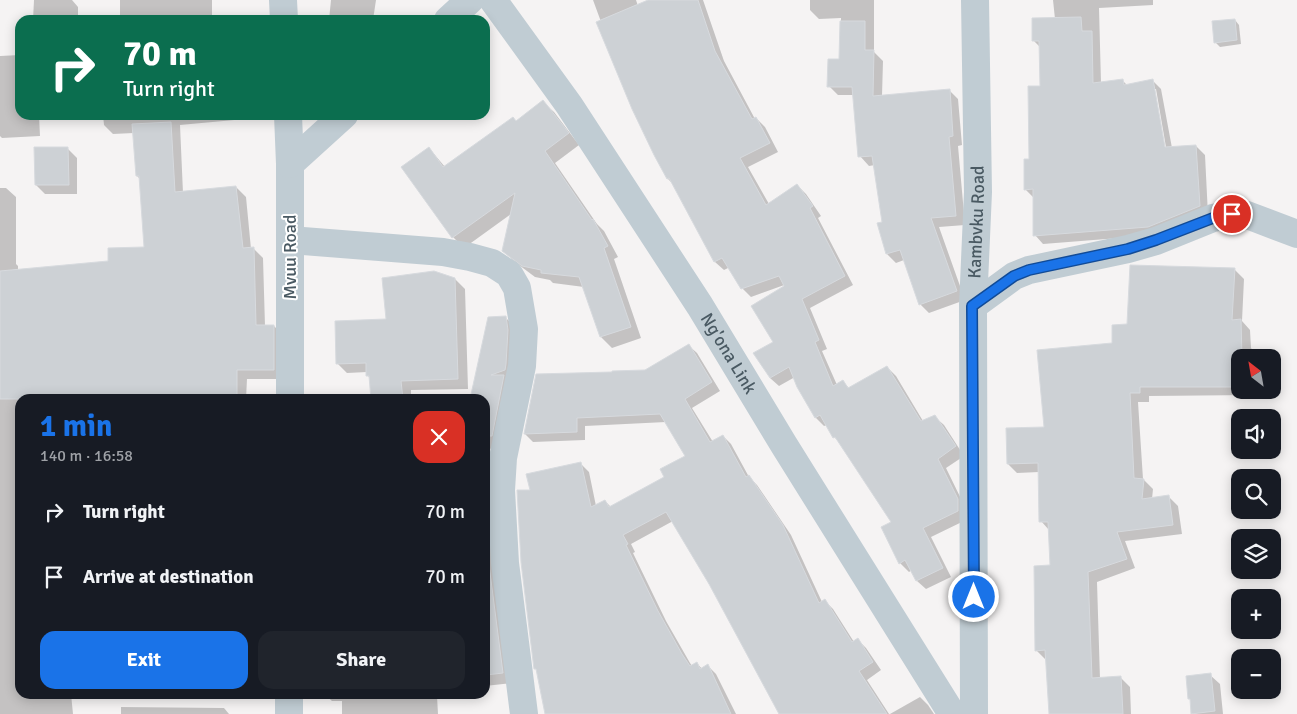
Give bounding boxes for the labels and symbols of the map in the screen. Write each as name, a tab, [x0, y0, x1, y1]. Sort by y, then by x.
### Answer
street label: Kambvku Road	[963, 165, 989, 279]
pin	[1211, 193, 1253, 235]
street label: Mvuu Road	[279, 215, 301, 299]
street label: Ng'ona Link	[696, 309, 762, 398]
north arrow	[1231, 349, 1281, 399]
position arrow	[947, 570, 999, 622]

